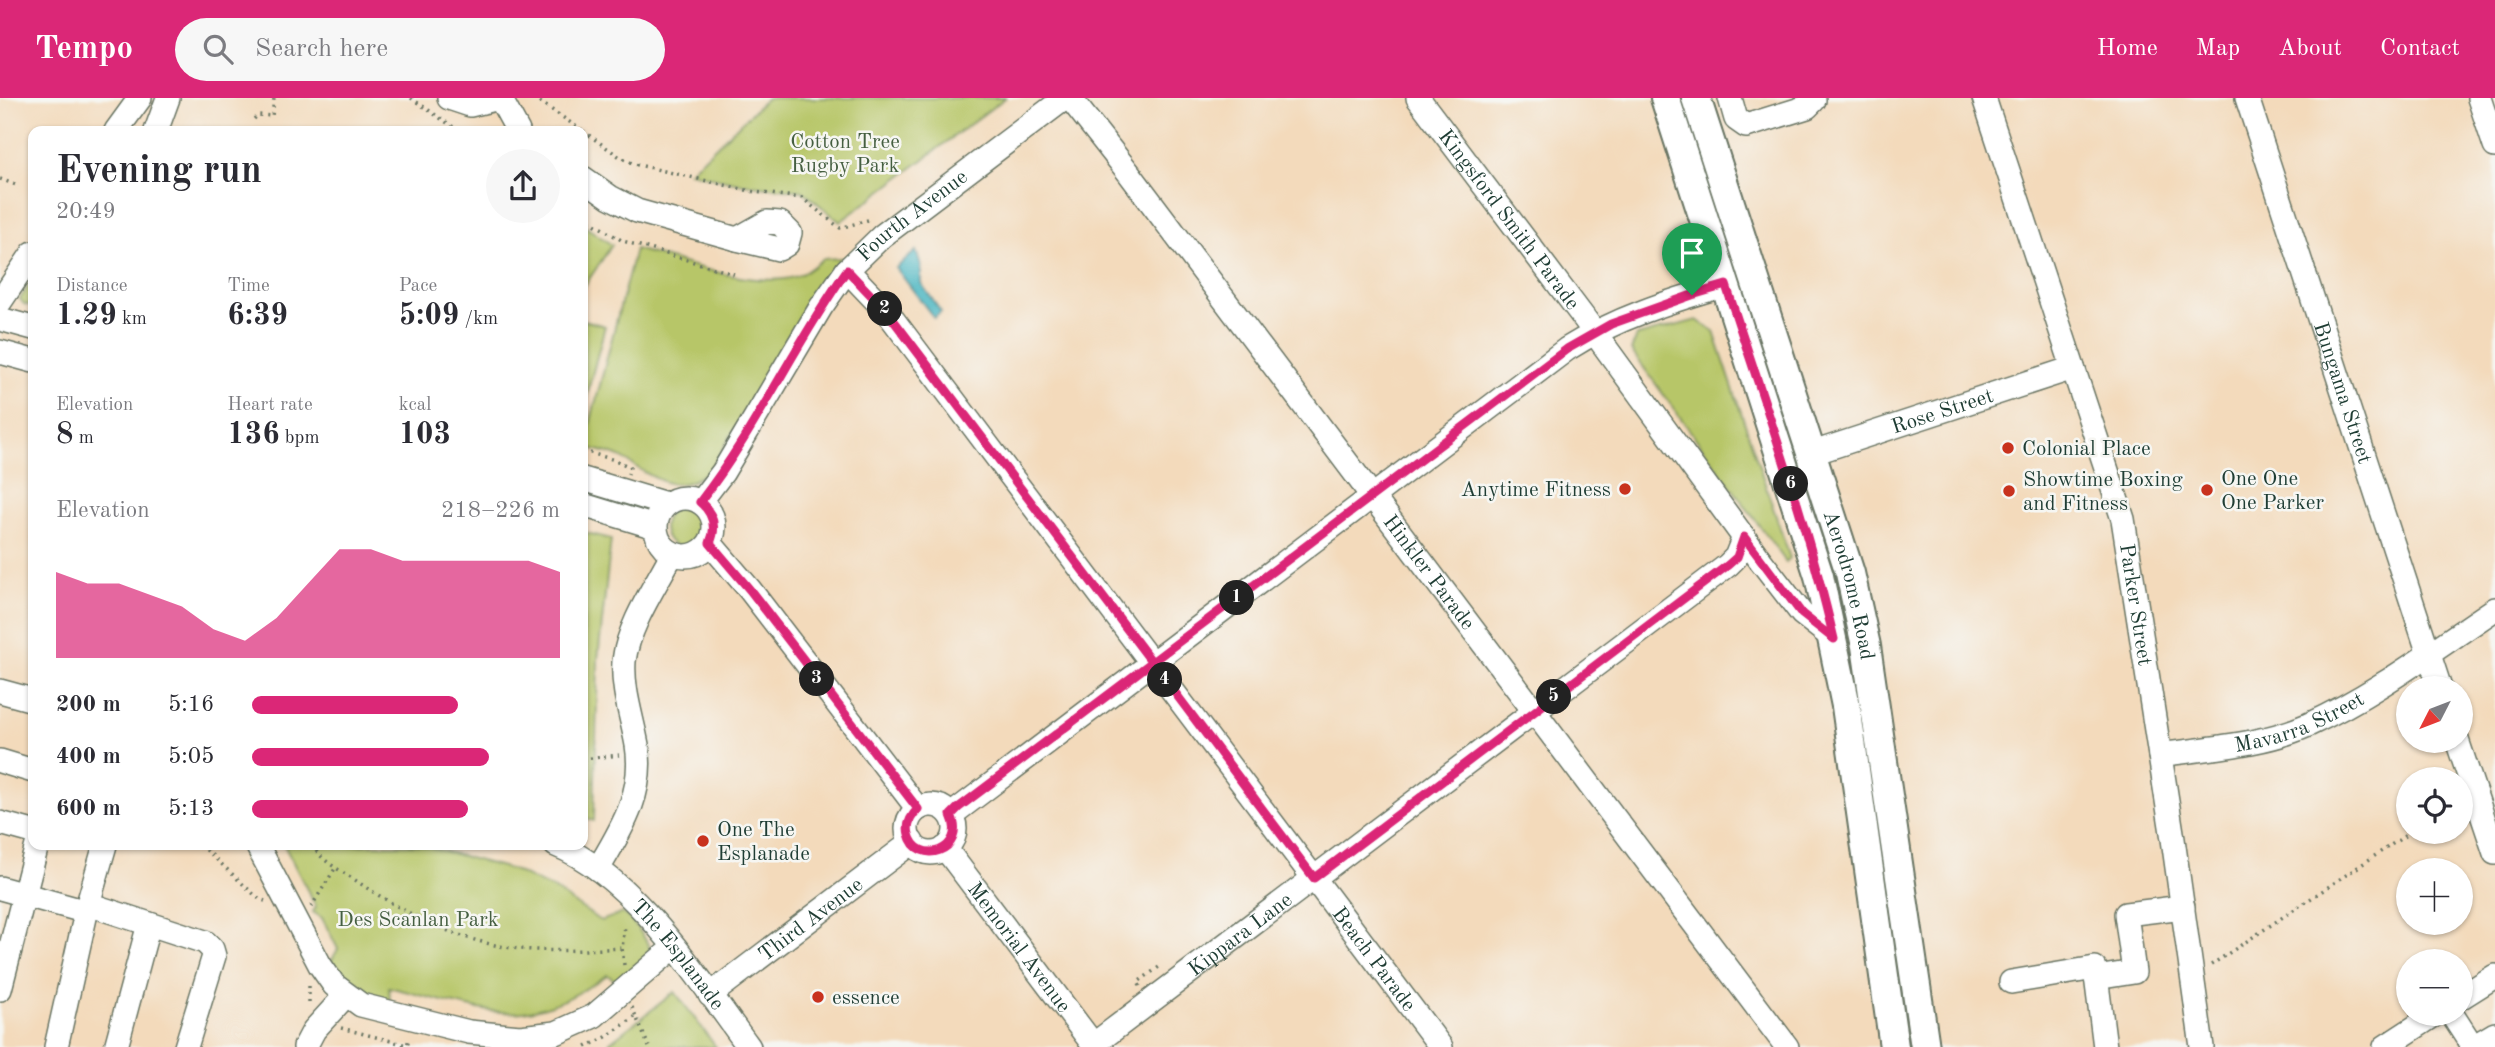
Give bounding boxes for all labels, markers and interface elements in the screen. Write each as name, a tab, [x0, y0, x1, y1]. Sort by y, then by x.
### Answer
search box	[175, 18, 665, 81]
icon: search	[199, 30, 237, 68]
text: Tempo	[35, 33, 133, 66]
text: Search here	[255, 36, 388, 62]
text: Home	[2097, 37, 2158, 61]
text: Map	[2196, 37, 2240, 61]
text: About	[2278, 37, 2342, 61]
text: Contact	[2380, 37, 2460, 61]
street label: Kingsford Smith Parade	[1434, 126, 1583, 314]
park label: Cotton Tree Rugby Park	[790, 132, 900, 177]
button: share	[486, 149, 560, 223]
text: Evening run	[56, 153, 262, 191]
street label: Fourth Avenue	[854, 167, 972, 266]
text: 20:49	[56, 200, 116, 223]
pin	[1662, 223, 1722, 295]
icon: arrive	[1673, 234, 1711, 272]
text: Distance	[56, 277, 128, 296]
text: Time	[227, 277, 270, 296]
text: Pace	[399, 277, 437, 296]
pin: 2	[868, 292, 903, 326]
text: 2	[879, 299, 890, 318]
text: 1.29	[56, 301, 117, 331]
text: 6:39	[227, 301, 288, 331]
text: 5:09	[399, 301, 459, 331]
text: km	[117, 310, 147, 329]
text: /km	[459, 310, 498, 329]
street label: Bungama Street	[2309, 320, 2375, 466]
street label: Rose Street	[1889, 386, 1996, 439]
text: Elevation	[56, 396, 133, 415]
text: Heart rate	[227, 396, 313, 415]
text: kcal	[399, 396, 431, 415]
text: 8	[56, 420, 73, 450]
text: 136	[227, 420, 280, 450]
text: 103	[399, 420, 451, 450]
text: m	[73, 429, 94, 448]
text: bpm	[280, 429, 320, 448]
place label: Colonial Place	[2022, 439, 2151, 460]
marker: Colonial Place	[2000, 440, 2016, 456]
pin: 6	[1774, 466, 1809, 502]
place label: One One One Parker	[2221, 469, 2324, 514]
place label: Showtime Boxing and Fitness	[2023, 470, 2183, 515]
text: 6	[1785, 474, 1796, 493]
place label: Anytime Fitness	[1461, 480, 1611, 501]
marker: Anytime Fitness	[1617, 481, 1633, 497]
marker: One One One Parker	[2199, 482, 2215, 498]
marker: Showtime Boxing and Fitness	[2001, 483, 2017, 499]
text: Elevation	[56, 499, 150, 522]
text: 218–226 m	[441, 499, 560, 522]
street label: Aerodrome Road	[1818, 508, 1877, 661]
street label: Hinkler Parade	[1378, 512, 1478, 634]
street label: Parker Street	[2115, 542, 2155, 667]
pin: 1	[1220, 580, 1254, 616]
text: 1	[1231, 588, 1242, 607]
pin: 3	[800, 662, 834, 696]
pin: 4	[1148, 662, 1182, 698]
text: 3	[811, 669, 822, 688]
text: 4	[1159, 670, 1170, 689]
north arrow	[2396, 676, 2473, 752]
map controls	[2396, 676, 2473, 1026]
pin: 5	[1536, 680, 1572, 714]
text: 5	[1548, 687, 1559, 706]
street label: Mavarra Street	[2233, 689, 2368, 757]
text: 200 m	[56, 693, 121, 716]
text: 5:16	[168, 693, 214, 716]
text: 400 m	[56, 745, 121, 768]
text: 5:05	[168, 745, 214, 768]
button: locate	[2396, 767, 2473, 844]
text: 600 m	[56, 797, 121, 820]
text: 5:13	[168, 797, 214, 820]
place label: One The Esplanade	[717, 820, 810, 865]
marker: One The Esplanade	[695, 833, 711, 849]
button: +	[2396, 858, 2473, 935]
street label: Third Avenue	[755, 874, 867, 966]
street label: Memorial Avenue	[963, 879, 1074, 1017]
street label: Kippara Lane	[1185, 889, 1297, 981]
street label: The Esplanade	[627, 896, 728, 1014]
street label: Beach Parade	[1328, 904, 1419, 1016]
park label: Des Scanlan Park	[337, 910, 499, 931]
button: −	[2396, 949, 2473, 1026]
place label: essence	[832, 988, 900, 1009]
marker: essence	[810, 989, 826, 1005]

